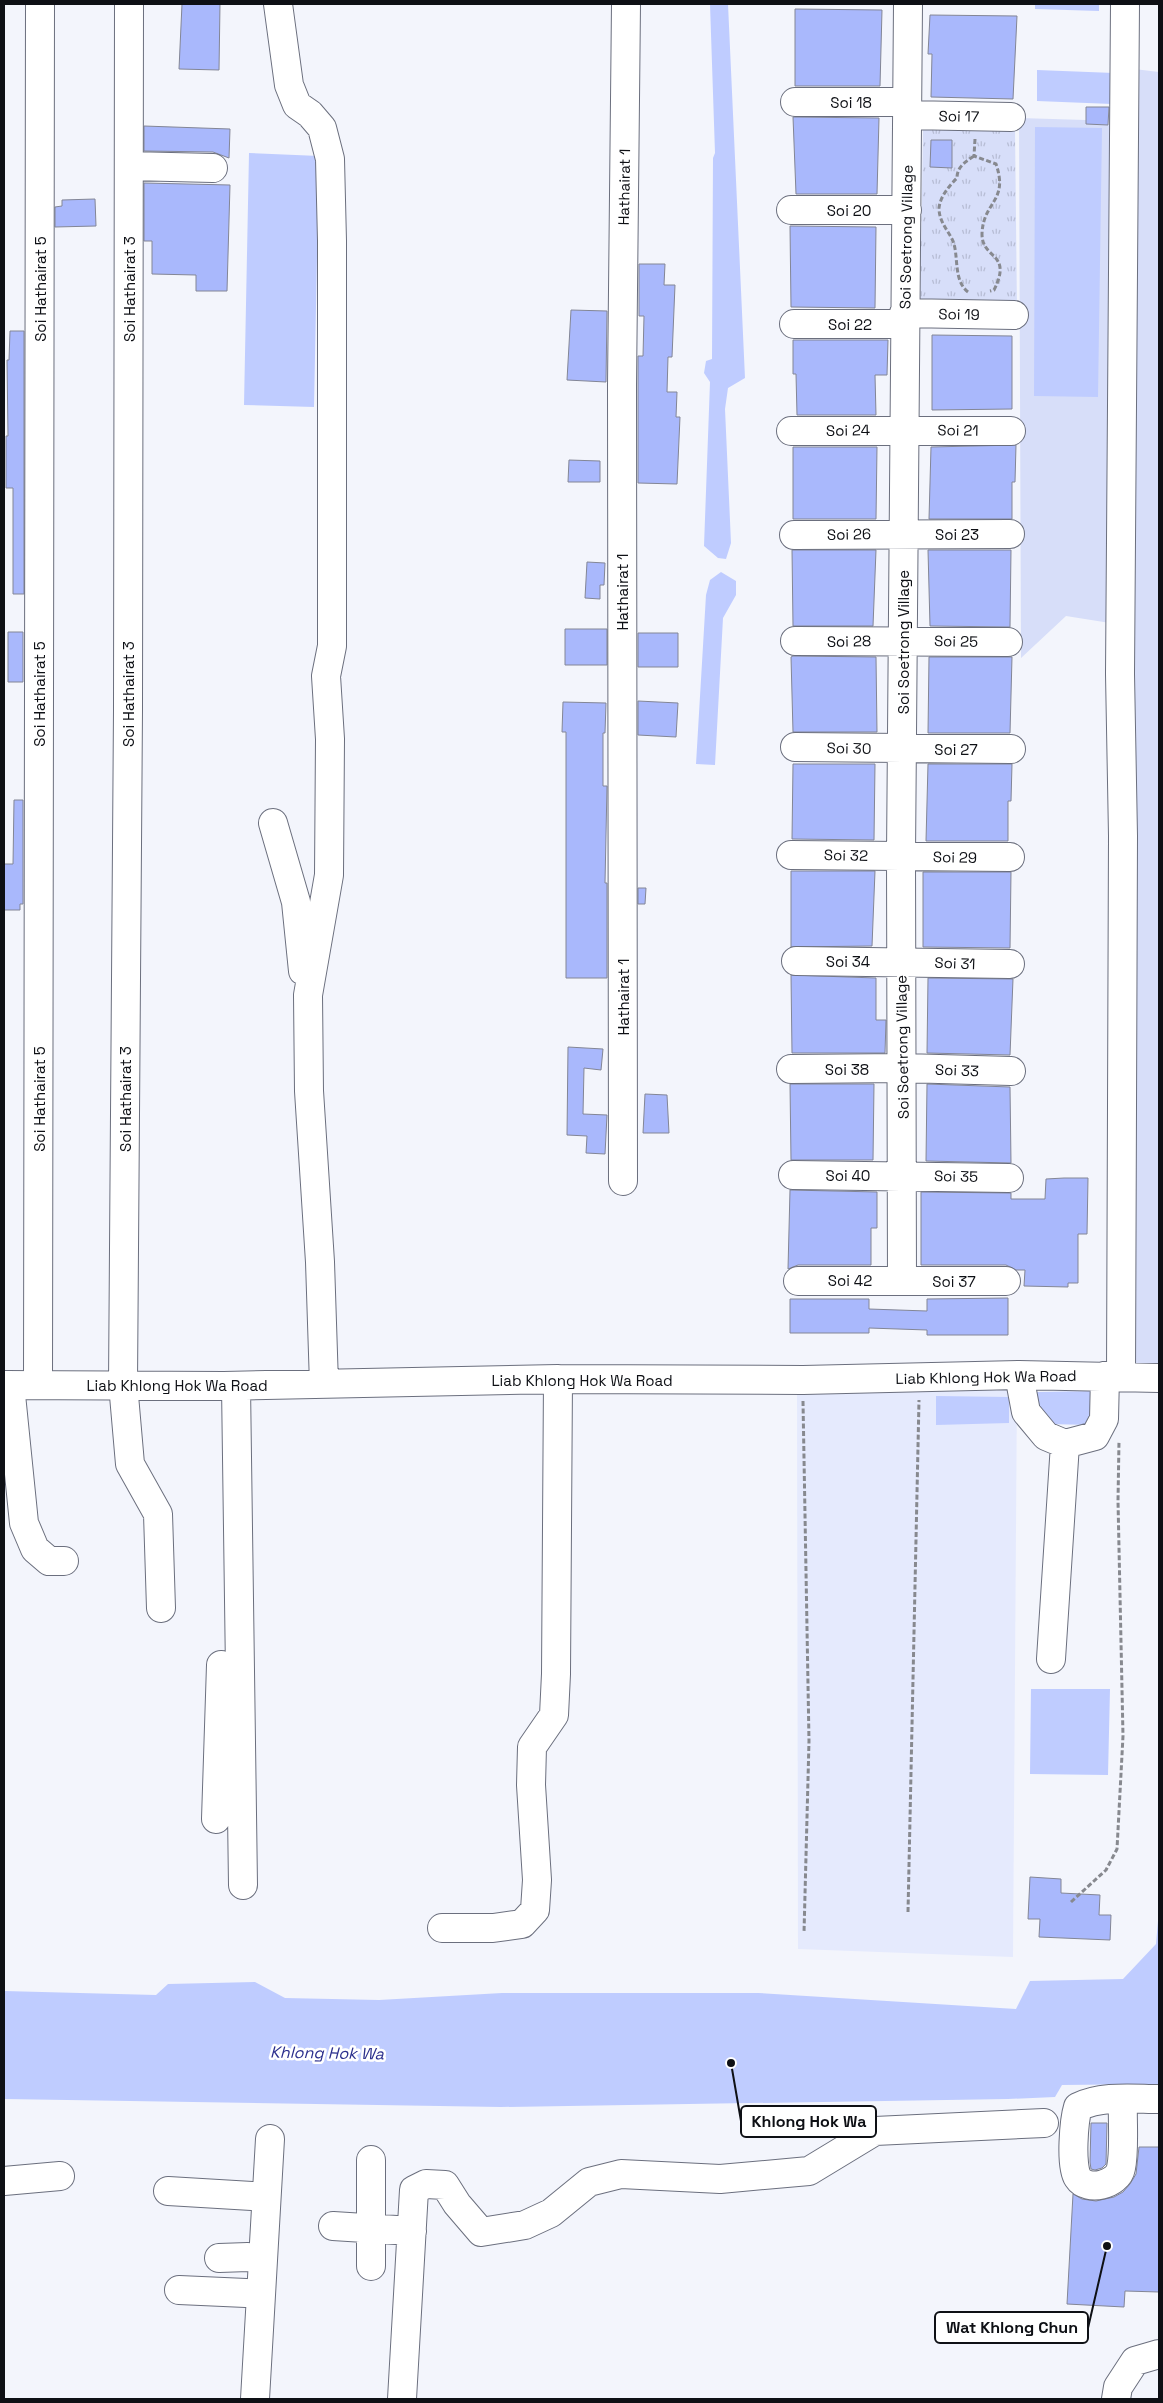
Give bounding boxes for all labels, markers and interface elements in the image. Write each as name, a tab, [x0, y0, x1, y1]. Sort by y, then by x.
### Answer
street label: Soi 18	[830, 93, 872, 112]
street label: Soi 17	[938, 106, 980, 126]
street label: Hathairat 1	[614, 148, 634, 226]
street label: Soi Soetrong Village	[895, 165, 917, 309]
street label: Soi 20	[827, 201, 871, 220]
street label: Soi Hathairat 5	[31, 236, 50, 342]
street label: Soi Hathairat 3	[120, 236, 139, 342]
street label: Soi 19	[938, 304, 980, 324]
street label: Soi 22	[828, 315, 872, 334]
street label: Soi 24	[826, 420, 870, 440]
street label: Soi 21	[937, 420, 979, 440]
street label: Soi 26	[827, 524, 871, 544]
street label: Soi 23	[935, 525, 979, 544]
street label: Hathairat 1	[613, 554, 632, 630]
street label: Soi Soetrong Village	[894, 570, 913, 714]
street label: Soi 28	[827, 631, 871, 651]
street label: Soi 25	[934, 631, 978, 651]
street label: Soi Hathairat 5	[30, 641, 49, 747]
street label: Soi Hathairat 3	[119, 641, 138, 747]
street label: Soi 30	[827, 738, 871, 758]
street label: Soi 27	[934, 740, 978, 759]
street label: Soi 32	[824, 845, 868, 865]
street label: Soi 29	[933, 847, 977, 867]
street label: Soi 34	[826, 952, 870, 971]
street label: Soi 31	[934, 953, 976, 973]
street label: Hathairat 1	[614, 959, 633, 1035]
street label: Soi Soetrong Village	[891, 975, 913, 1119]
street label: Soi Hathairat 5	[30, 1046, 49, 1152]
street label: Soi Hathairat 3	[116, 1046, 135, 1152]
street label: Soi 38	[825, 1060, 869, 1079]
street label: Soi 33	[935, 1060, 979, 1080]
street label: Soi 40	[826, 1166, 871, 1185]
street label: Soi 35	[934, 1166, 978, 1186]
street label: Soi 42	[828, 1271, 872, 1290]
street label: Soi 37	[932, 1272, 976, 1291]
street label: Liab Khlong Hok Wa Road	[895, 1366, 1077, 1388]
street label: Liab Khlong Hok Wa Road	[491, 1371, 673, 1390]
street label: Liab Khlong Hok Wa Road	[86, 1376, 268, 1395]
water label: Khlong Hok Wa	[270, 2042, 385, 2065]
callout: Khlong Hok Wa	[741, 2106, 876, 2137]
text: Khlong Hok Wa	[752, 2111, 866, 2132]
callout: Wat Khlong Chun	[935, 2312, 1088, 2343]
text: Wat Khlong Chun	[946, 2317, 1078, 2338]

